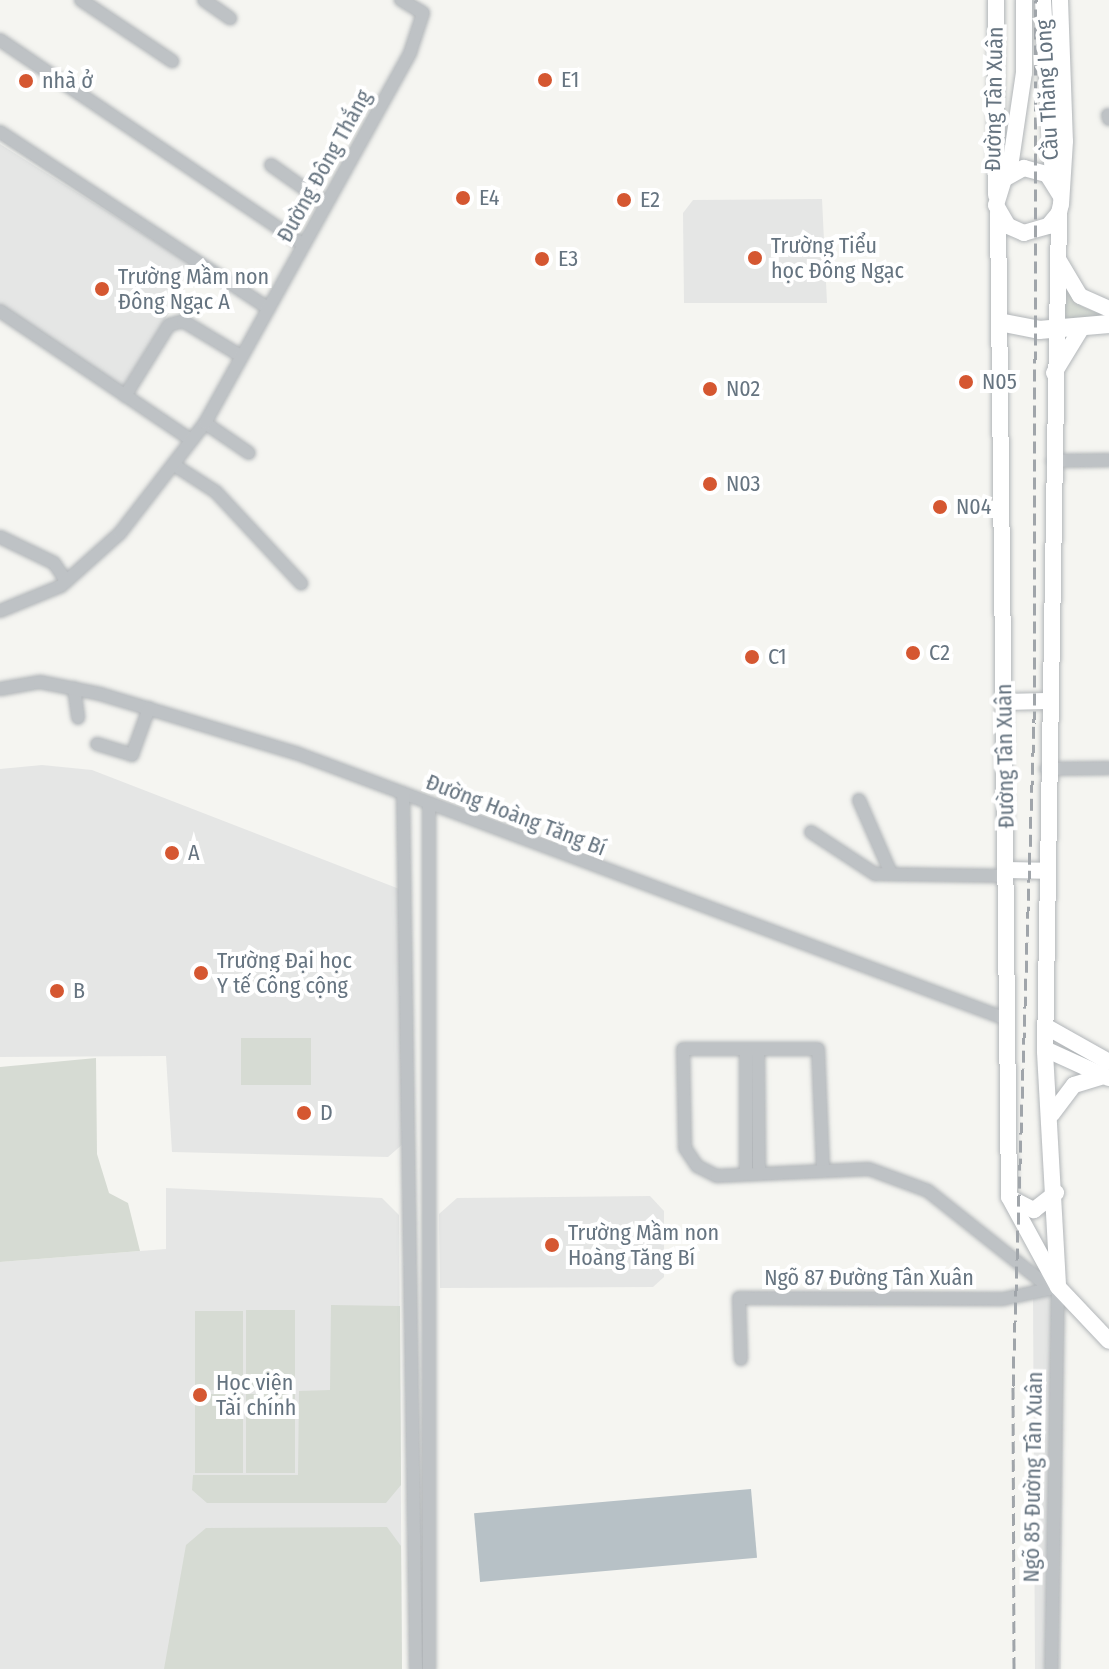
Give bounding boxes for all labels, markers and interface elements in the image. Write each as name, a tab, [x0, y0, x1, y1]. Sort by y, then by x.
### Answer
street label: Cầu Thăng Long	[1030, 19, 1064, 161]
street label: Đường Tân Xuân	[980, 26, 1008, 172]
place label: E1	[561, 67, 579, 93]
place label: nhà ở	[42, 68, 93, 94]
marker: E1	[536, 71, 554, 89]
marker: nhà ở	[17, 72, 35, 90]
street label: Đường Đông Thắng	[271, 85, 377, 247]
place label: E4	[479, 185, 499, 211]
place label: E2	[640, 187, 660, 213]
marker: E4	[454, 189, 472, 207]
marker: E2	[615, 191, 633, 209]
place label: Trường Tiểu học Đông Ngạc	[771, 232, 904, 284]
place label: E3	[558, 246, 578, 272]
marker: Trường Tiểu học Đông Ngạc	[746, 249, 764, 267]
marker: E3	[533, 250, 551, 268]
place label: Trường Mầm non Đông Ngạc A	[118, 263, 269, 314]
marker: Trường Mầm non Đông Ngạc A	[93, 280, 111, 298]
place label: N05	[982, 369, 1017, 395]
marker: N05	[957, 373, 975, 391]
place label: N02	[726, 376, 760, 402]
marker: N02	[701, 380, 719, 398]
place label: N03	[726, 471, 761, 497]
marker: N03	[701, 475, 719, 493]
place label: N04	[956, 494, 991, 520]
marker: N04	[931, 498, 949, 516]
place label: C2	[929, 640, 950, 666]
place label: C1	[768, 644, 787, 670]
marker: C2	[904, 644, 922, 662]
marker: C1	[743, 648, 761, 666]
street label: Đường Tân Xuân	[991, 683, 1019, 829]
street label: Đường Hoàng Tăng Bí	[422, 768, 610, 862]
place label: A	[188, 840, 200, 866]
marker: A	[163, 844, 181, 862]
place label: Trường Đại học Y tế Công cộng	[217, 947, 352, 998]
marker: Trường Đại học Y tế Công cộng	[192, 964, 210, 982]
place label: B	[73, 978, 85, 1004]
marker: B	[48, 982, 66, 1000]
place label: D	[320, 1100, 333, 1126]
marker: D	[295, 1104, 313, 1122]
place label: Trường Mầm non Hoàng Tăng Bí	[568, 1219, 719, 1270]
marker: Trường Mầm non Hoàng Tăng Bí	[543, 1236, 561, 1254]
street label: Ngõ 87 Đường Tân Xuân	[764, 1265, 974, 1291]
place label: Học viện Tài chính	[216, 1369, 296, 1420]
street label: Ngõ 85 Đường Tân Xuân	[1018, 1371, 1048, 1583]
marker: Học viện Tài chính	[191, 1386, 209, 1404]

